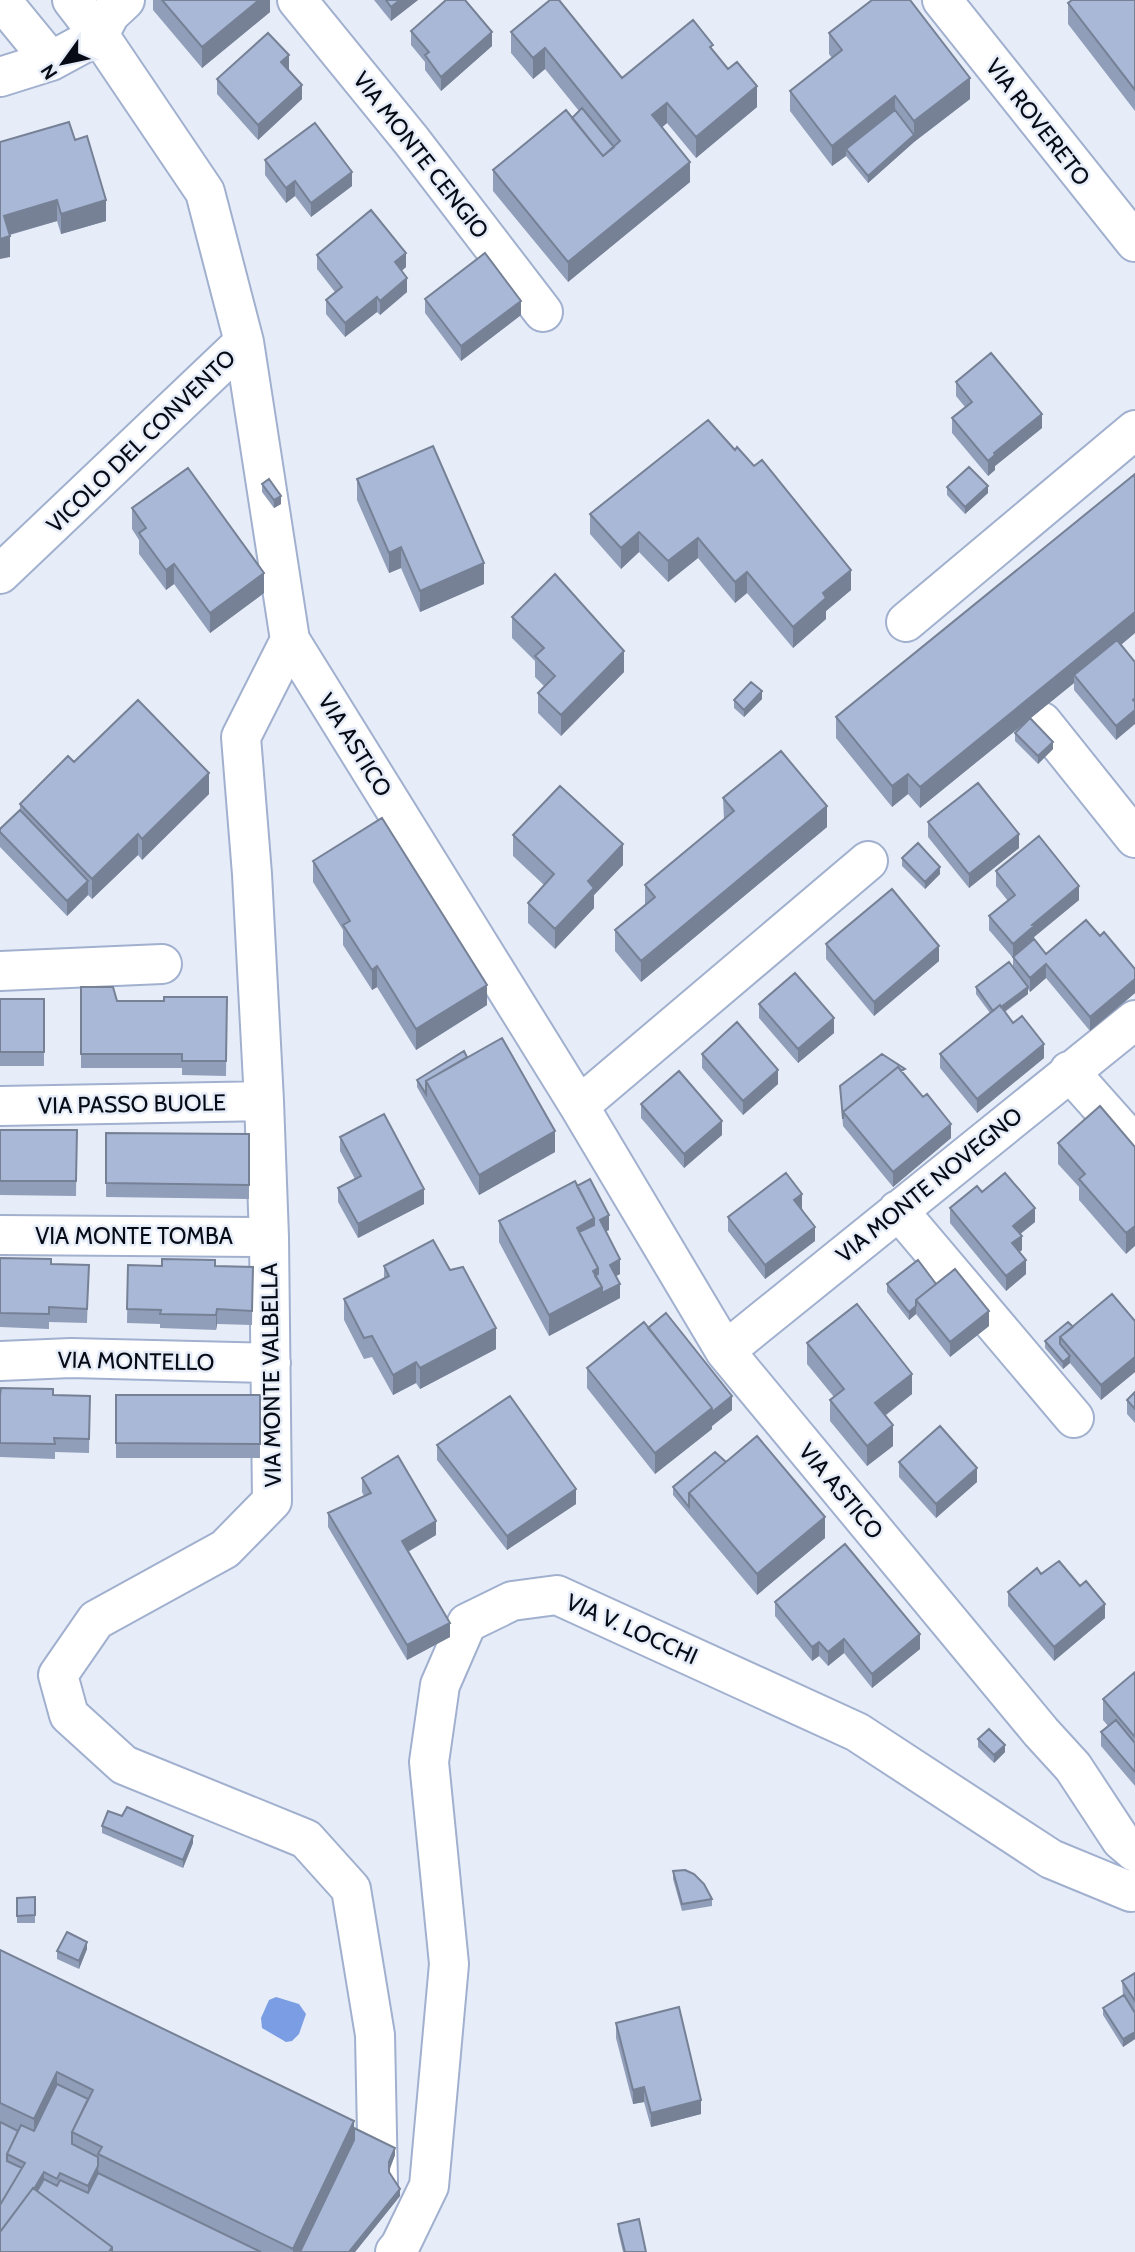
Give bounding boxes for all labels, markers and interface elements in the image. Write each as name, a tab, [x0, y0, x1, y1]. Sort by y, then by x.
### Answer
north arrow	[28, 28, 98, 98]
street label: VIA ROVERETO	[980, 53, 1096, 191]
text: N	[36, 60, 62, 84]
street label: VIA MONTE CENGIO	[347, 66, 495, 244]
street label: VICOLO DEL CONVENTO	[41, 344, 241, 538]
street label: VIA ASTICO	[312, 688, 398, 802]
street label: VIA PASSO BUOLE	[38, 1088, 226, 1120]
street label: VIA MONTE NOVEGNO	[830, 1101, 1028, 1269]
street label: VIA MONTE TOMBA	[35, 1222, 233, 1250]
street label: VIA MONTE VALBELLA	[255, 1263, 287, 1487]
street label: VIA MONTELLO	[57, 1346, 215, 1376]
street label: VIA ASTICO	[793, 1437, 889, 1545]
street label: VIA V. LOCCHI	[562, 1588, 702, 1670]

